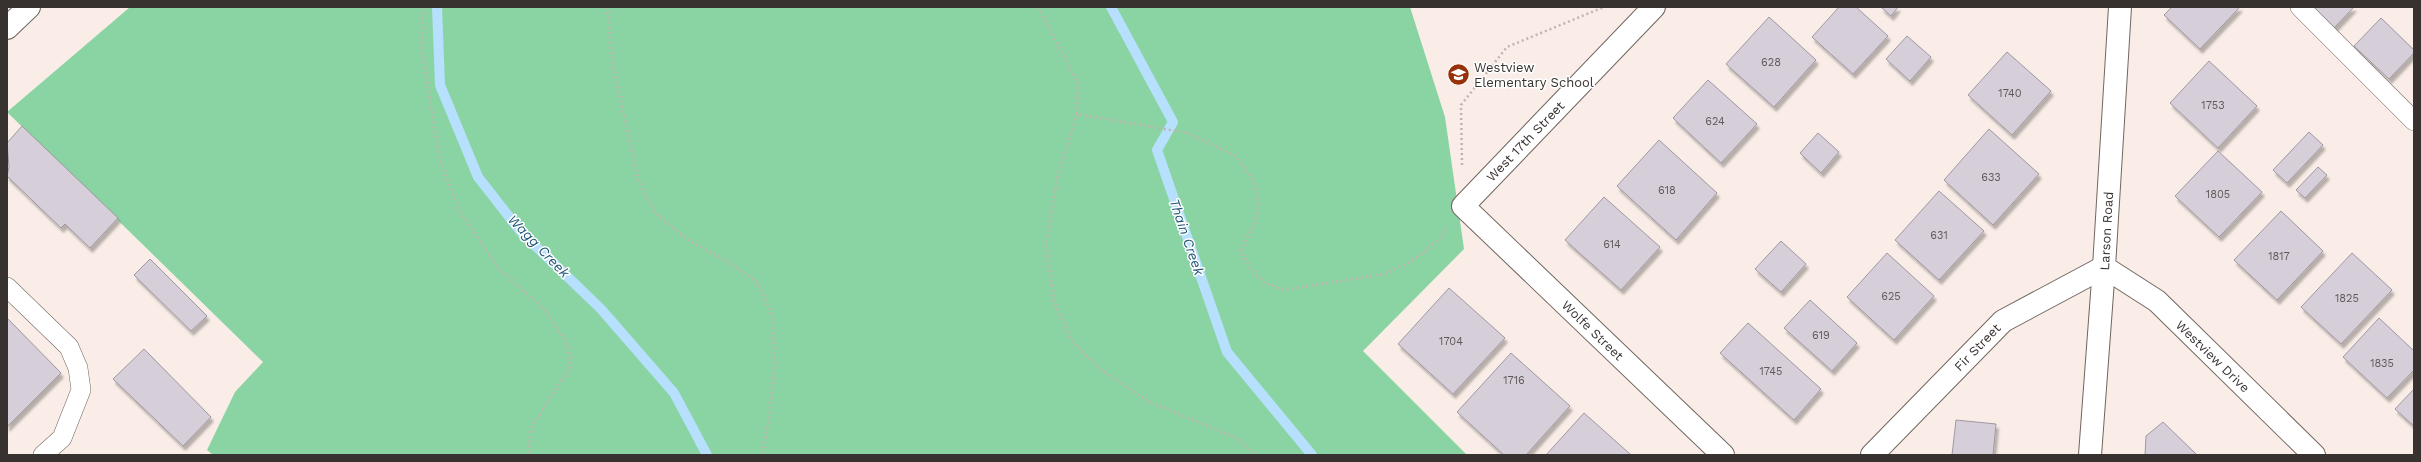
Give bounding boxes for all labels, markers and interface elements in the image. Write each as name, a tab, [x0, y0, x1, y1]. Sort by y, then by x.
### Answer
house number: 628	[1761, 56, 1781, 69]
place label: Westview Elementary School	[1474, 60, 1594, 90]
school or university icon: Westview Elementary School	[1445, 61, 1471, 87]
house number: 1740	[1998, 87, 2022, 100]
street label: West 17th Street	[1483, 98, 1568, 184]
house number: 1753	[2201, 99, 2225, 112]
house number: 624	[1705, 115, 1725, 128]
house number: 633	[1981, 171, 2001, 184]
house number: 618	[1658, 184, 1676, 197]
house number: 1805	[2206, 188, 2230, 201]
street label: Larson Road	[2097, 191, 2116, 271]
water label: Thain Creek	[1166, 197, 1208, 278]
water label: Wagg Creek	[505, 211, 573, 281]
house number: 631	[1930, 229, 1948, 242]
house number: 614	[1603, 238, 1621, 251]
house number: 1817	[2268, 250, 2290, 263]
house number: 625	[1881, 290, 1901, 303]
house number: 1825	[2335, 292, 2359, 305]
street label: Wolfe Street	[1559, 297, 1627, 364]
street label: Westview Drive	[2173, 317, 2253, 395]
street label: Fir Street	[1951, 320, 2004, 374]
house number: 619	[1812, 329, 1830, 342]
house number: 1704	[1439, 335, 1463, 348]
house number: 1835	[2370, 357, 2394, 370]
house number: 1745	[1760, 365, 1782, 378]
house number: 1716	[1503, 374, 1525, 387]

